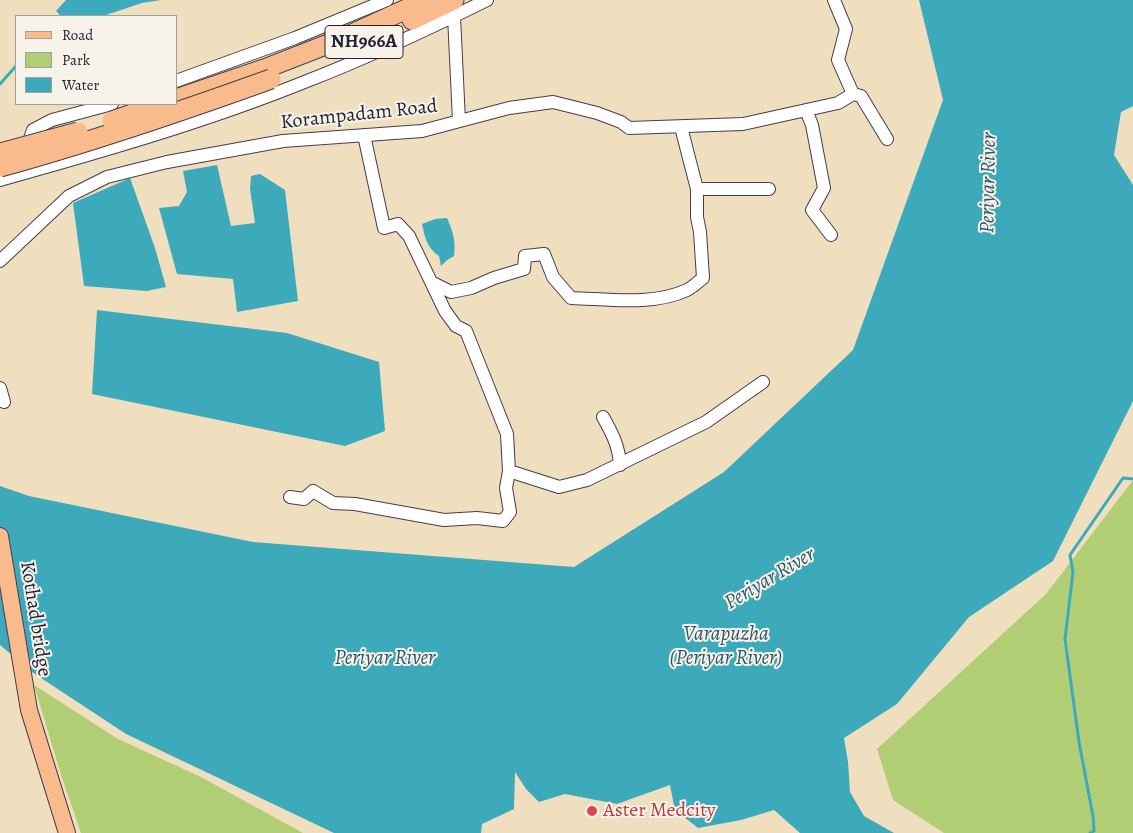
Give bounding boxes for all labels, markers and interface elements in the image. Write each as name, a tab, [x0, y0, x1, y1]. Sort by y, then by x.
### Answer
legend	[15, 15, 178, 105]
text: Road	[62, 25, 93, 45]
road number: NH966A	[325, 26, 403, 58]
text: Park	[62, 50, 90, 70]
text: Water	[62, 75, 99, 95]
street label: Korampadam Road	[279, 95, 439, 135]
water label: Periyar River	[976, 132, 1002, 234]
water label: Periyar River	[720, 542, 820, 616]
street label: Kothad bridge	[14, 560, 56, 678]
water label: Varapuzha (Periyar River)	[669, 622, 783, 672]
water label: Periyar River	[335, 646, 435, 672]
place label: Aster Medcity	[603, 799, 716, 823]
marker: Aster Medcity	[585, 804, 599, 818]

